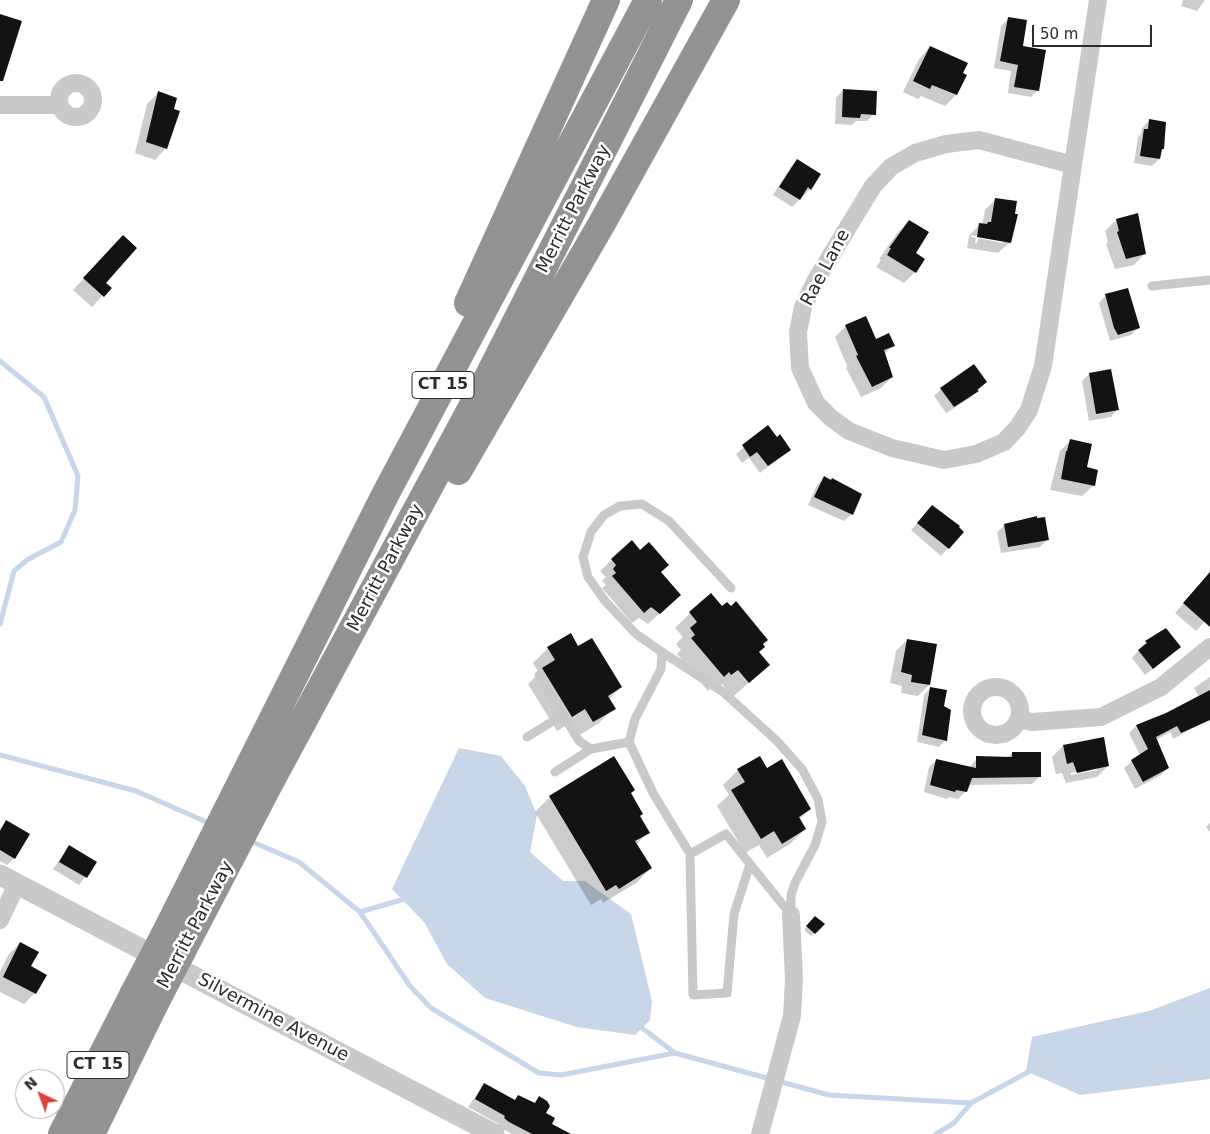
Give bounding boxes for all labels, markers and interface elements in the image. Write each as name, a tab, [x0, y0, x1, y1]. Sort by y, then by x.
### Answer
scale bar	[1035, 15, 1155, 47]
text: 50 m	[1040, 25, 1078, 43]
street label: Merritt Parkway	[532, 141, 616, 277]
street label: Rae Lane	[797, 226, 855, 310]
road number: CT 15	[412, 372, 474, 398]
street label: Merritt Parkway	[343, 501, 429, 635]
street label: Merritt Parkway	[153, 858, 239, 992]
street label: Silvermine Avenue	[194, 969, 352, 1067]
road number: CT 15	[67, 1052, 129, 1078]
north arrow	[15, 1069, 65, 1119]
text: N	[21, 1074, 40, 1093]

